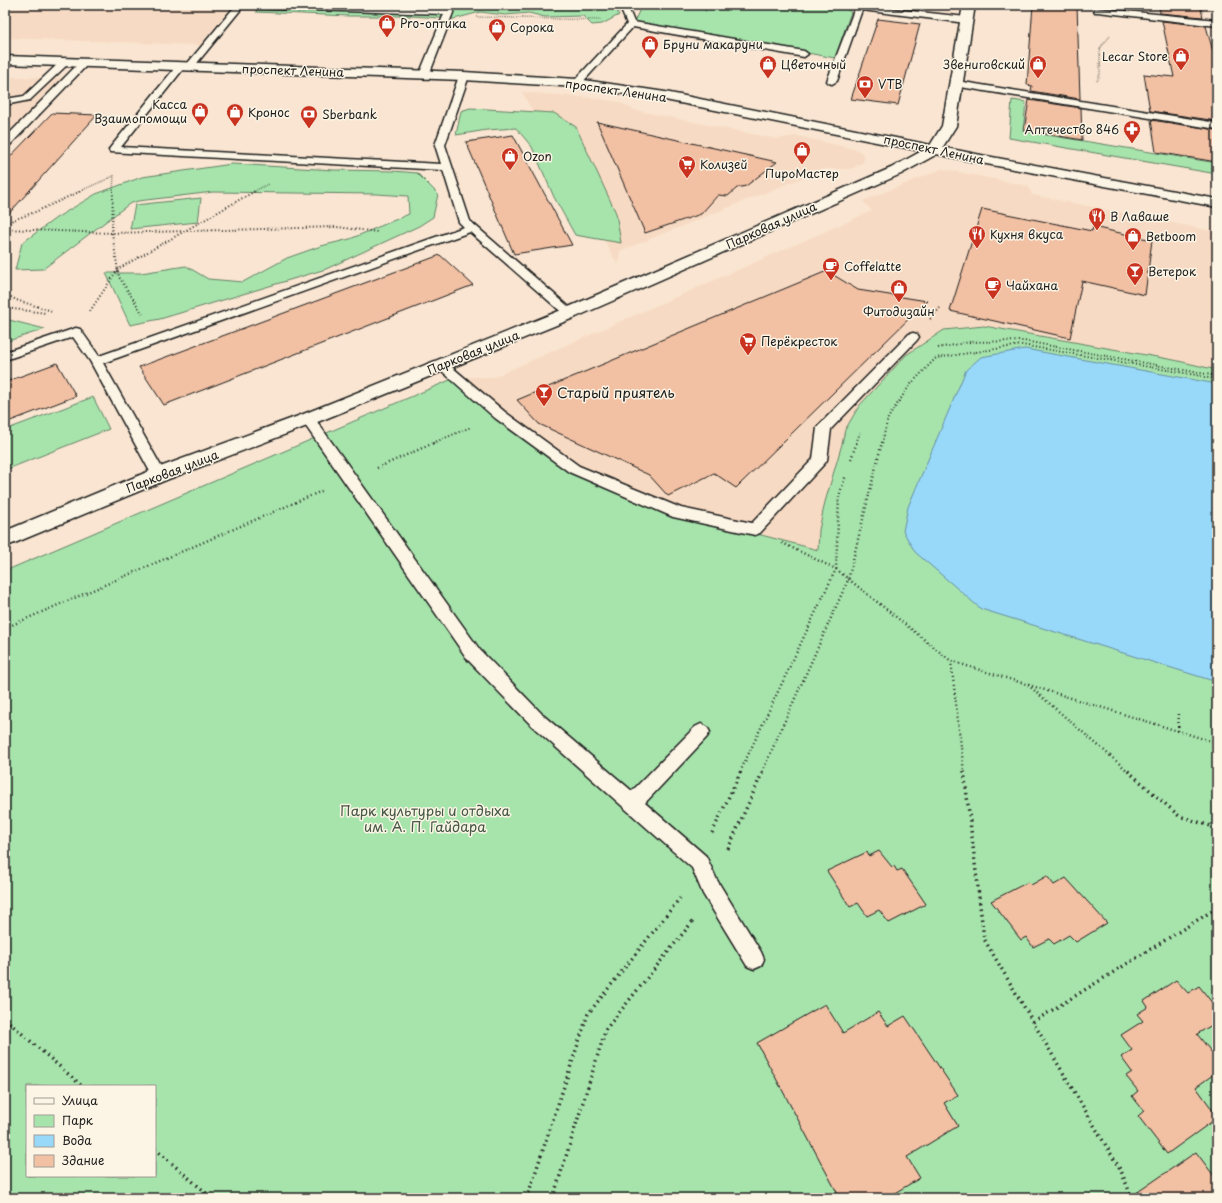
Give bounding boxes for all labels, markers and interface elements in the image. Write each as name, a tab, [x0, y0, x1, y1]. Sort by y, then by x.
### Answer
shop icon: Pro-оптика	[377, 13, 397, 38]
place label: Pro-оптика	[400, 14, 467, 32]
shop icon: Сорока	[487, 17, 507, 42]
place label: Сорока	[510, 18, 554, 36]
shop icon: Бруни макаруни	[640, 34, 660, 59]
place label: Бруни макаруни	[663, 35, 763, 53]
shop icon: Lecar Store	[1171, 46, 1191, 71]
place label: Lecar Store	[1102, 47, 1168, 65]
shop icon: Цветочный	[758, 54, 778, 79]
shop icon: Звениговский	[1028, 54, 1048, 79]
place label: Цветочный	[781, 55, 846, 73]
place label: Звениговский	[943, 55, 1025, 73]
street label: проспект Ленина	[242, 59, 345, 81]
street label: проспект Ленина	[564, 74, 668, 106]
bank icon: VTB	[855, 74, 875, 99]
place label: VTB	[878, 75, 902, 93]
place label: Касса Взаимопомощи	[94, 95, 188, 127]
shop icon: Касса Взаимопомощи	[190, 101, 210, 126]
shop icon: Кронос	[225, 102, 245, 127]
place label: Кронос	[248, 103, 290, 121]
bank icon: Sberbank	[299, 104, 319, 129]
place label: Sberbank	[322, 105, 377, 123]
pharmacy icon: Аптечество 846	[1122, 119, 1142, 144]
place label: Аптечество 846	[1025, 120, 1119, 138]
street label: проспект Ленина	[882, 130, 986, 169]
shop icon: ПироМастер	[792, 140, 812, 165]
shop icon: Ozon	[500, 146, 520, 171]
place label: Ozon	[523, 147, 552, 165]
supermarket icon: Колизей	[677, 154, 697, 179]
place label: Колизей	[700, 155, 747, 173]
place label: ПироМастер	[765, 164, 839, 182]
street label: Парковая улица	[723, 197, 820, 253]
restaurant icon: В Лаваше	[1087, 206, 1107, 231]
place label: В Лаваше	[1110, 207, 1169, 225]
restaurant icon: Кухня вкуса	[967, 224, 987, 249]
place label: Кухня вкуса	[990, 225, 1064, 243]
shop icon: Betboom	[1123, 226, 1143, 251]
place label: Betboom	[1146, 227, 1196, 245]
cafe icon: Coffelatte	[821, 256, 841, 281]
place label: Coffelatte	[844, 257, 901, 275]
bar icon: Ветерок	[1125, 261, 1145, 286]
place label: Ветерок	[1148, 262, 1197, 280]
cafe icon: Чайхана	[983, 275, 1003, 300]
place label: Чайхана	[1006, 276, 1059, 294]
shop icon: Фитодизайн	[889, 278, 909, 303]
place label: Фитодизайн	[863, 302, 935, 320]
street label: Парковая улица	[424, 325, 522, 379]
supermarket icon: Перёкресток	[738, 331, 758, 356]
place label: Перёкресток	[761, 332, 838, 350]
bar icon: Старый приятель	[534, 382, 554, 407]
place label: Старый приятель	[557, 382, 675, 403]
street label: Парковая улица	[123, 445, 221, 497]
park label: Парк культуры и отдыха им. А. П. Гайдара	[340, 800, 510, 837]
legend	[26, 1085, 156, 1177]
text: Улица	[62, 1091, 98, 1109]
text: Парк	[62, 1111, 94, 1129]
text: Вода	[62, 1131, 92, 1149]
text: Здание	[62, 1151, 104, 1169]

